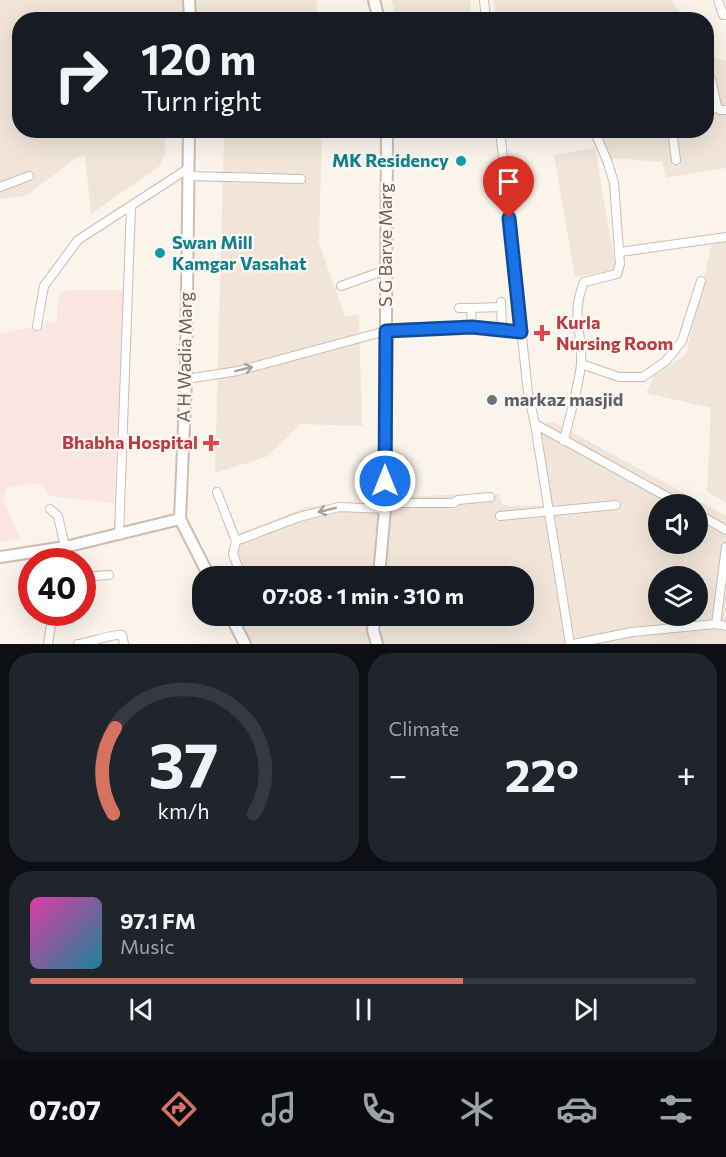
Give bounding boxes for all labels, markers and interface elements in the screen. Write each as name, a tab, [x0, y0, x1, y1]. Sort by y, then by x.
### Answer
text: 120 m	[141, 32, 256, 84]
icon: right	[42, 36, 120, 114]
text: Turn right	[141, 84, 261, 117]
place label: MK Residency	[332, 149, 449, 171]
marker: MK Residency	[454, 154, 468, 168]
pin	[483, 156, 534, 218]
icon: arrive	[492, 165, 525, 198]
street label: S G Barve Marg	[374, 183, 396, 307]
place label: Swan Mill Kamgar Vasahat	[172, 231, 307, 274]
marker: Swan Mill Kamgar Vasahat	[153, 246, 167, 260]
street label: A H Wadia Marg	[172, 291, 196, 423]
place label: Kurla Nursing Room	[556, 311, 673, 354]
marker: Kurla Nursing Room	[533, 324, 551, 342]
one-way arrow	[234, 363, 253, 375]
place label: markaz masjid	[504, 388, 623, 410]
marker: markaz masjid	[485, 393, 499, 407]
place label: Bhabha Hospital	[62, 431, 198, 453]
marker: Bhabha Hospital	[202, 434, 220, 452]
position arrow	[353, 449, 417, 513]
map controls	[648, 494, 708, 626]
button: sound	[648, 494, 708, 554]
one-way arrow	[318, 505, 337, 516]
speed limit sign: 40	[18, 548, 96, 626]
button: layers	[648, 566, 708, 626]
text: 07:08 · 1 min · 310 m	[262, 582, 464, 609]
text: Climate	[389, 716, 459, 740]
text: 37	[149, 725, 219, 801]
text: 22°	[505, 746, 579, 801]
text: −	[389, 753, 407, 794]
text: +	[677, 753, 696, 794]
text: km/h	[158, 798, 210, 824]
text: 97.1 FM	[120, 907, 196, 934]
text: Music	[120, 934, 174, 958]
icon: previous	[125, 993, 158, 1026]
icon: pause	[347, 993, 380, 1026]
icon: next	[569, 993, 602, 1026]
icon: directions	[158, 1088, 200, 1130]
icon: music	[258, 1088, 300, 1130]
icon: phone	[357, 1088, 399, 1130]
icon: climate	[456, 1088, 498, 1130]
icon: car	[556, 1088, 598, 1130]
icon: filters	[655, 1088, 697, 1130]
text: 07:07	[29, 1093, 101, 1126]

